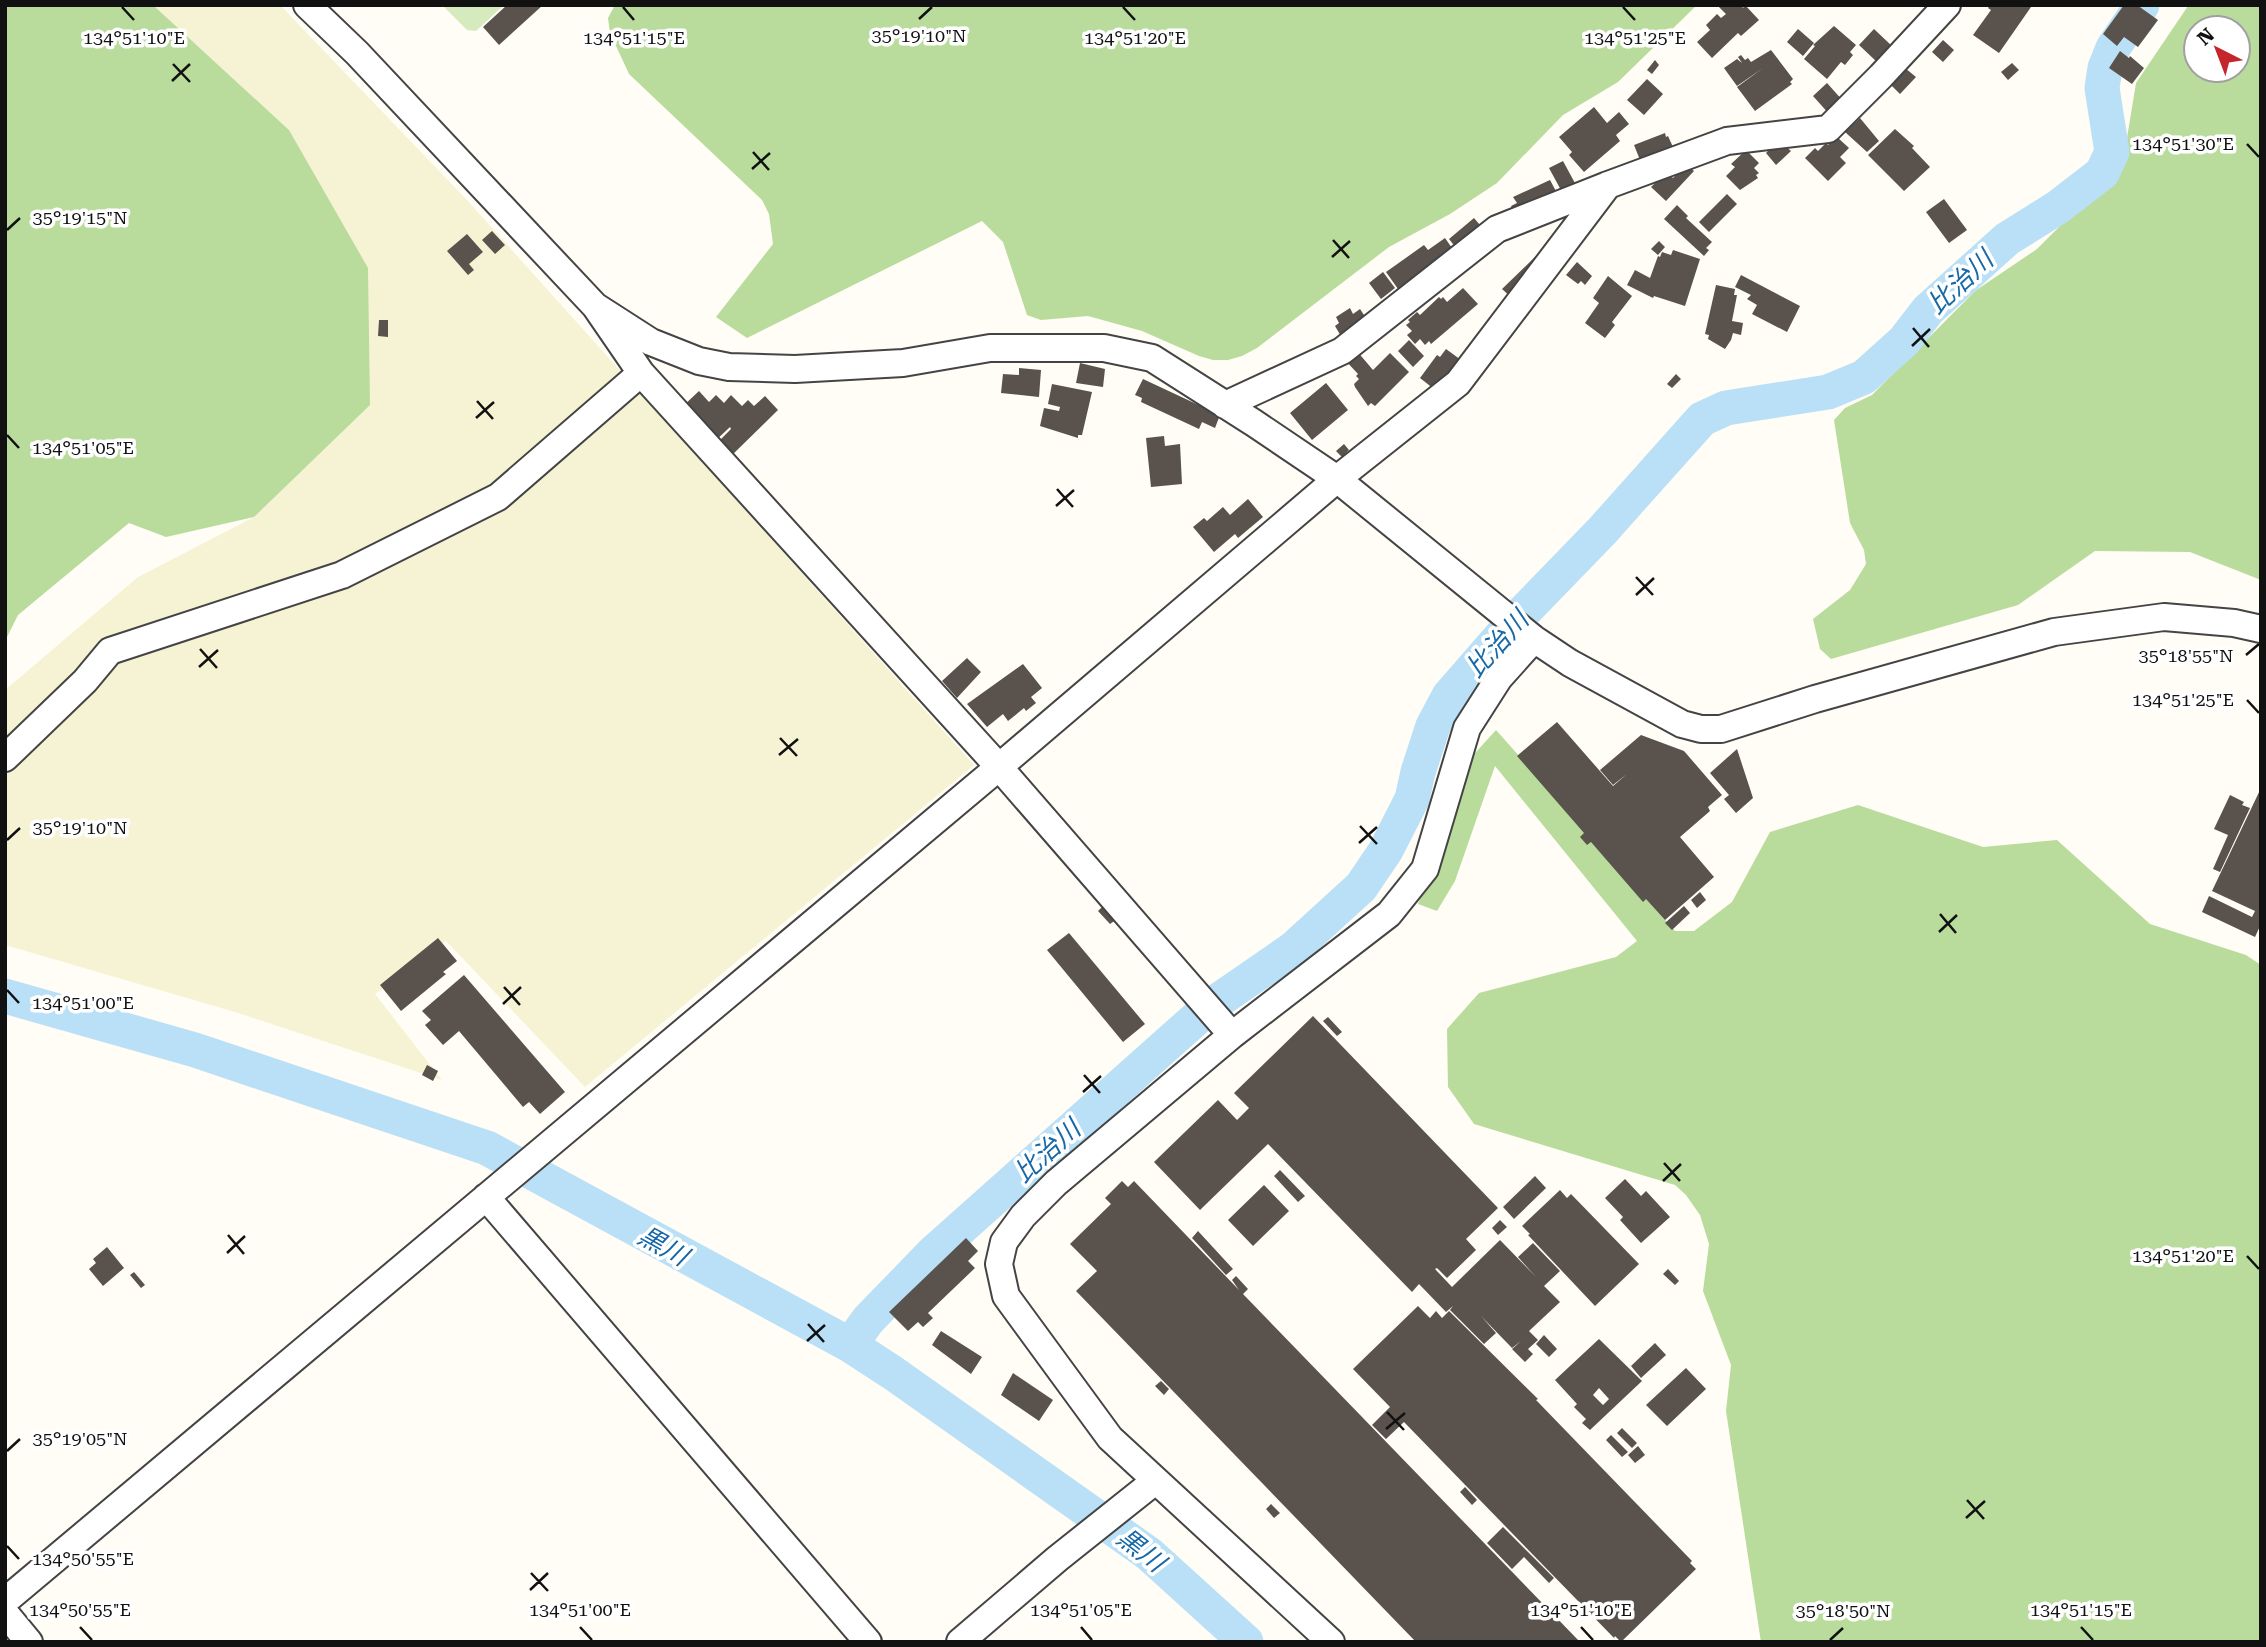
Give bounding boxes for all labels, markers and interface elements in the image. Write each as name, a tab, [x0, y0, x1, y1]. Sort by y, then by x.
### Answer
north arrow	[2182, 14, 2252, 84]
text: N	[2193, 23, 2219, 50]
text: 35°19'10"N	[872, 25, 966, 46]
text: 134°51'10"E	[83, 27, 185, 48]
text: 134°51'15"E	[583, 27, 685, 48]
text: 134°51'20"E	[1084, 27, 1186, 48]
text: 134°51'25"E	[1584, 27, 1686, 48]
text: 134°51'30"E	[2132, 133, 2234, 154]
text: 35°19'15"N	[33, 207, 127, 228]
water label: 比治川	[1921, 242, 2001, 320]
text: 134°51'05"E	[32, 437, 134, 458]
water label: 比治川	[1460, 603, 1536, 683]
text: 35°18'55"N	[2139, 645, 2233, 666]
text: 134°51'25"E	[2132, 689, 2234, 710]
text: 35°19'10"N	[33, 817, 127, 838]
text: 134°51'00"E	[32, 992, 134, 1013]
water label: 比治川	[1008, 1112, 1088, 1188]
water label: 黒川	[633, 1220, 696, 1273]
text: 134°51'20"E	[2132, 1245, 2234, 1266]
text: 35°19'05"N	[33, 1428, 127, 1449]
water label: 黒川	[1111, 1522, 1173, 1580]
text: 134°50'55"E	[32, 1548, 134, 1569]
text: 134°50'55"E	[29, 1599, 131, 1620]
text: 134°51'00"E	[529, 1599, 631, 1620]
text: 134°51'05"E	[1030, 1599, 1132, 1620]
text: 134°51'10"E	[1530, 1599, 1632, 1620]
text: 134°51'15"E	[2030, 1599, 2132, 1620]
text: 35°18'50"N	[1796, 1600, 1890, 1621]

